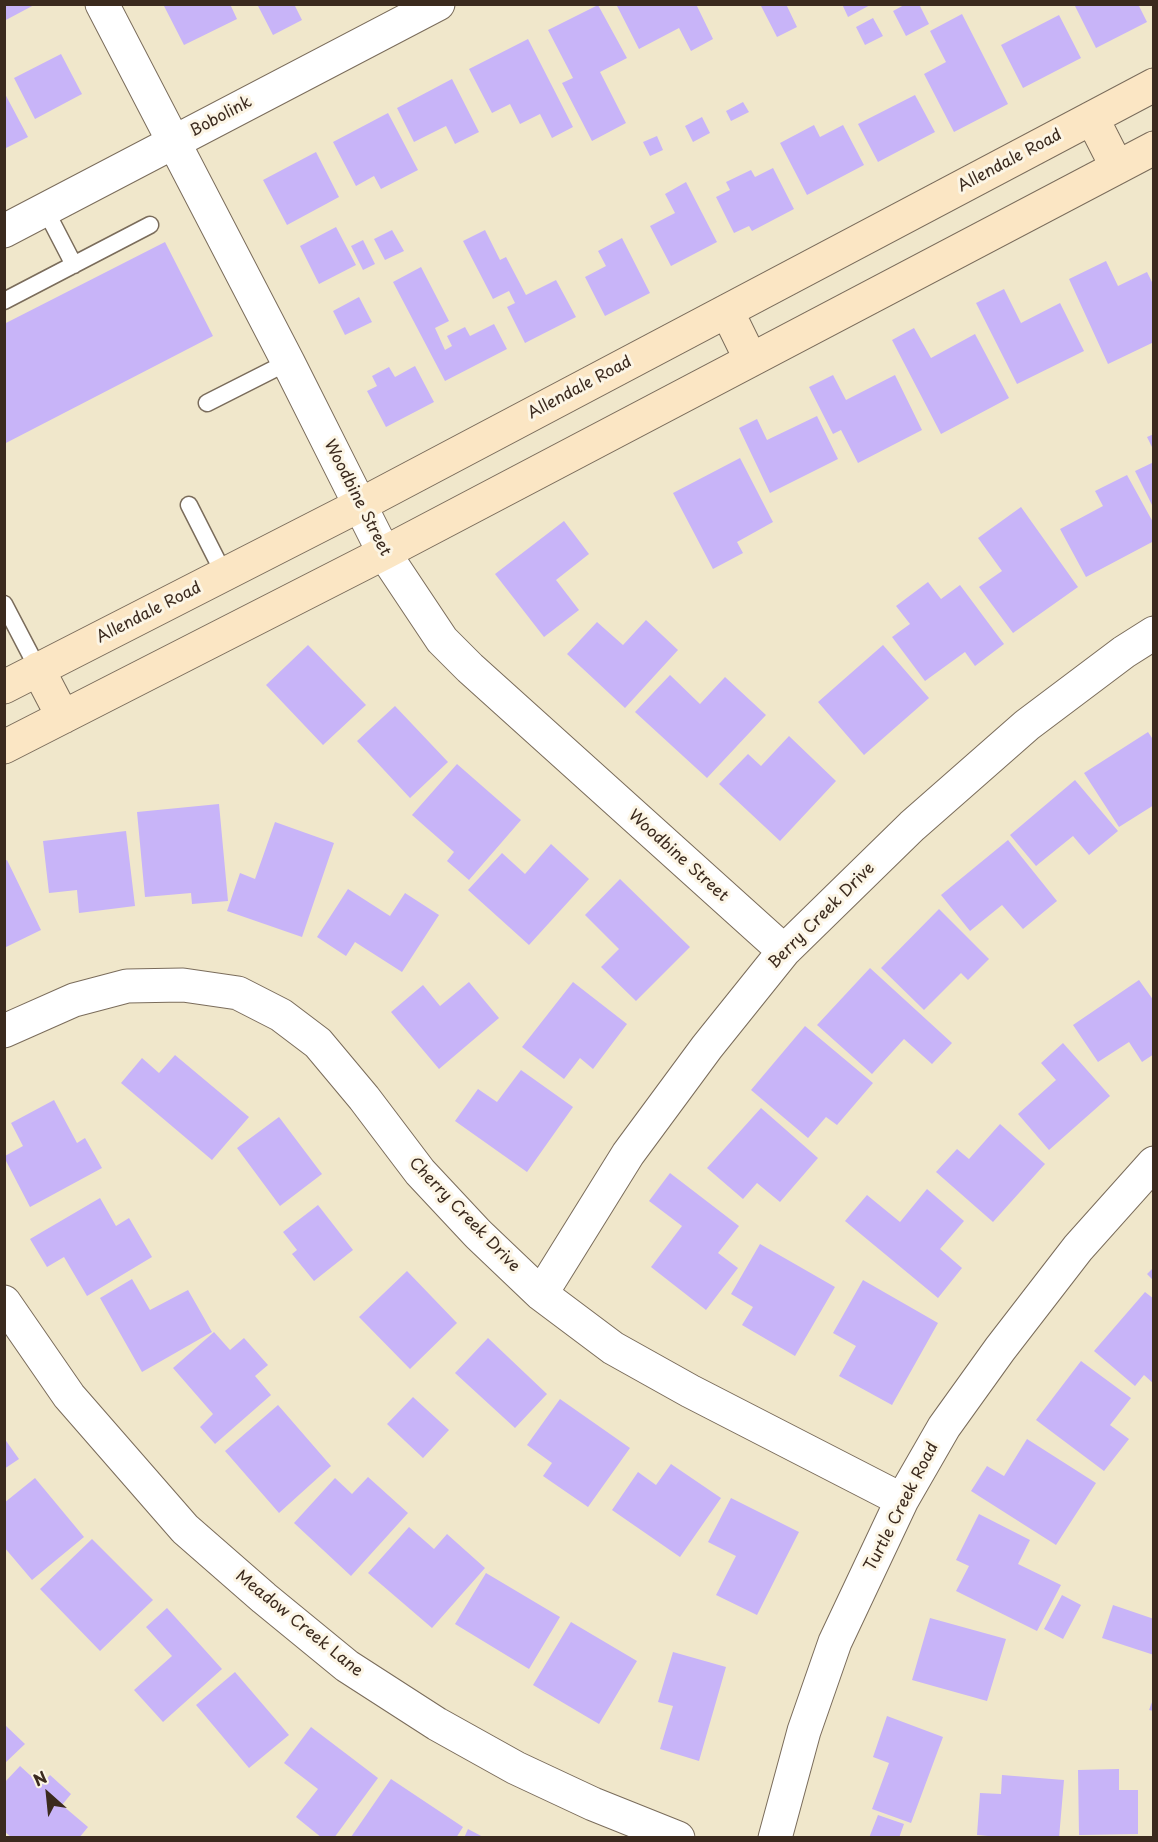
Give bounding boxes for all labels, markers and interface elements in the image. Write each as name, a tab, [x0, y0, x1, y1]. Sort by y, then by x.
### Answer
street label: Bobolink	[187, 93, 255, 141]
street label: Allendale Road	[955, 126, 1065, 196]
street label: Allendale Road	[525, 353, 635, 423]
street label: Woodbine Street	[319, 437, 395, 559]
street label: Allendale Road	[93, 578, 205, 648]
street label: Woodbine Street	[624, 806, 732, 906]
street label: Berry Creek Drive	[765, 859, 879, 973]
street label: Cherry Creek Drive	[404, 1154, 524, 1276]
street label: Turtle Creek Road	[861, 1439, 943, 1575]
street label: Meadow Creek Lane	[231, 1567, 367, 1681]
north arrow	[18, 1764, 78, 1824]
text: N	[29, 1764, 51, 1792]

